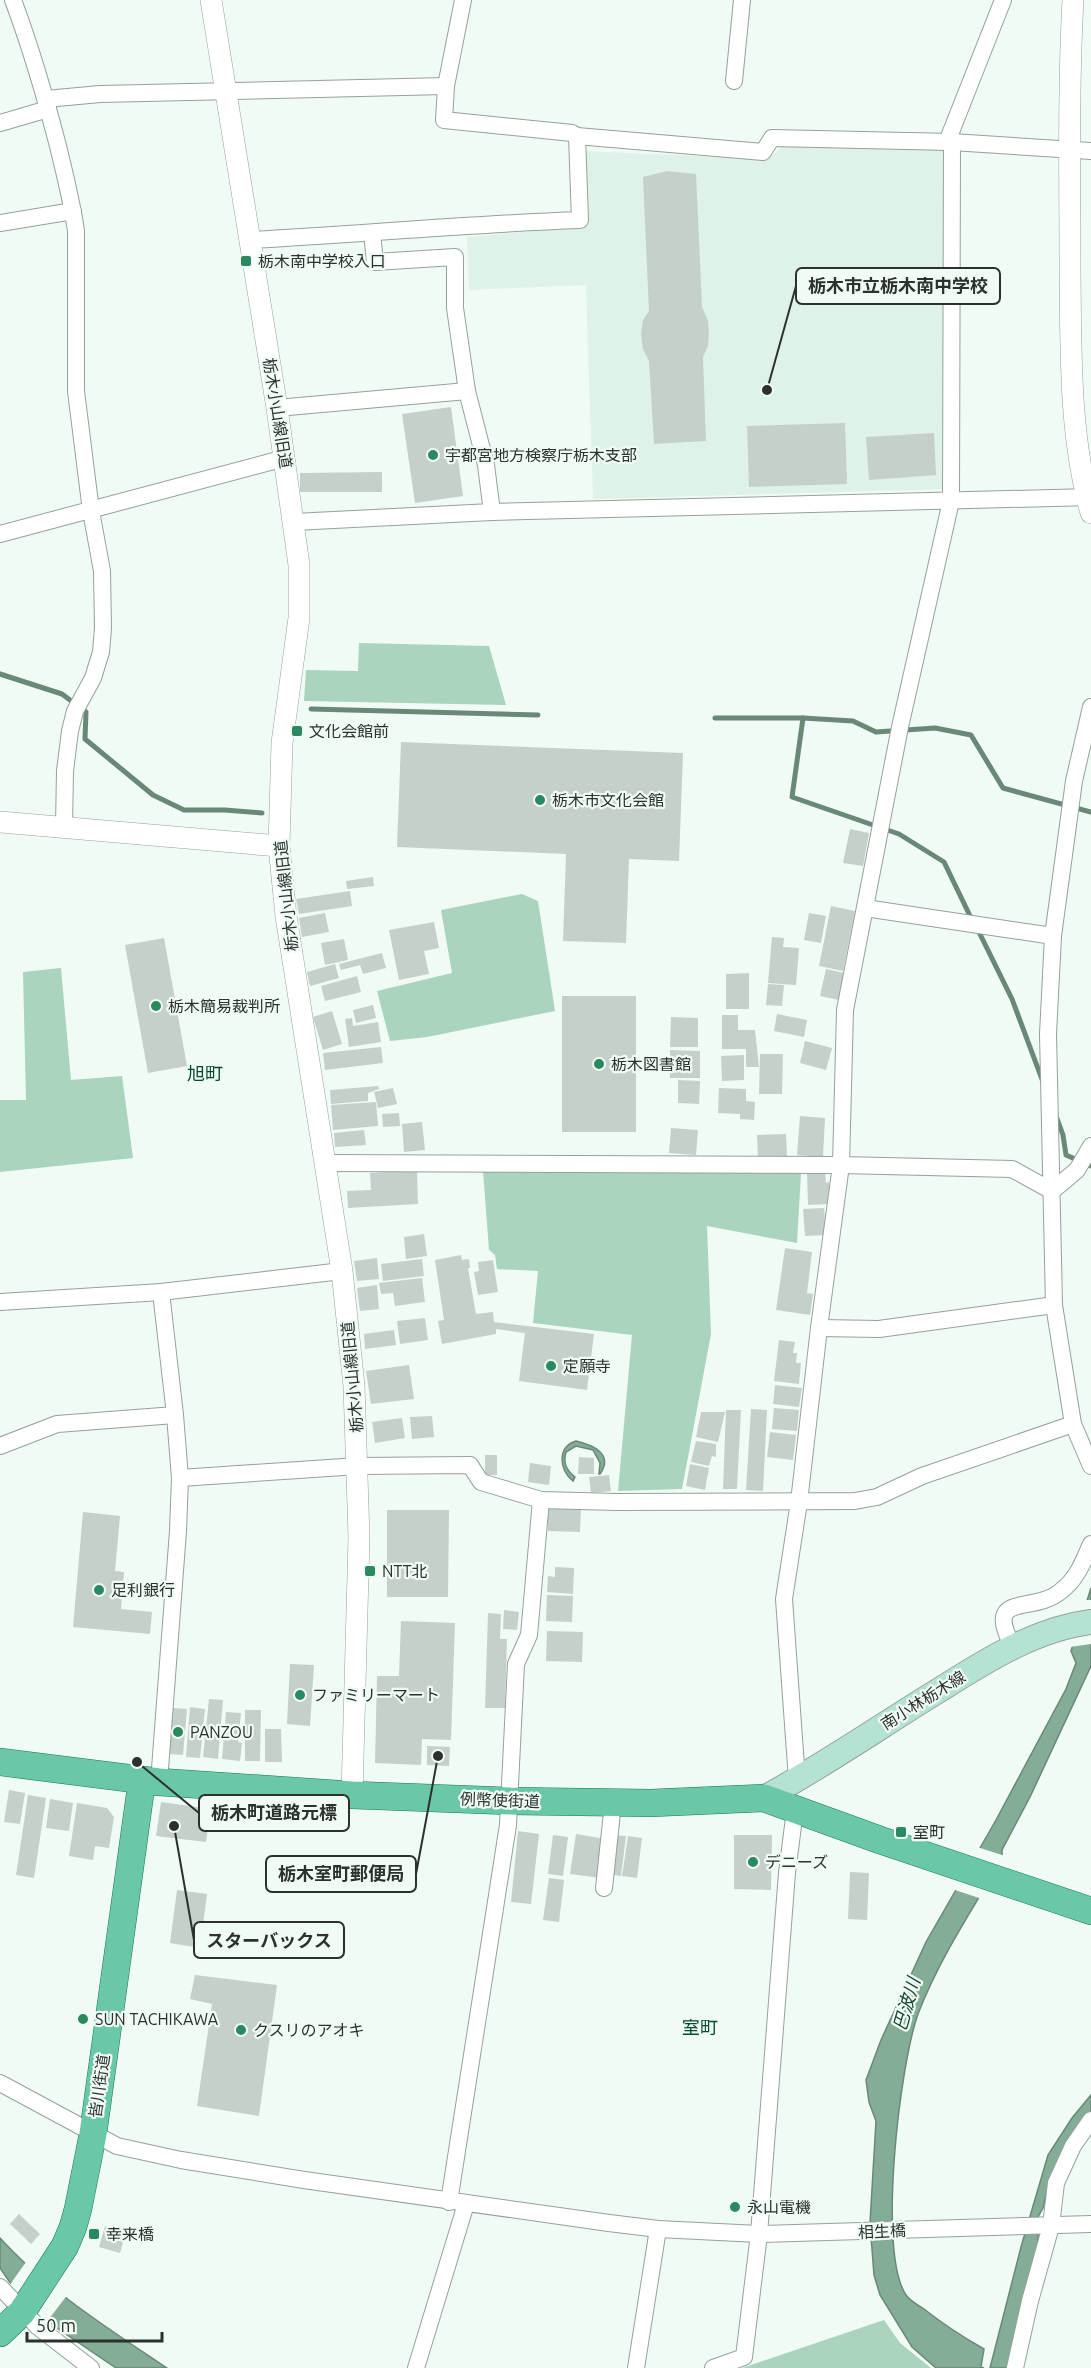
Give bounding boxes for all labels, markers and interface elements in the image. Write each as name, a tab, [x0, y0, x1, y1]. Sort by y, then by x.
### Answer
place label: 栃木南中学校入口	[258, 252, 386, 270]
marker: 栃木南中学校入口	[239, 254, 253, 268]
callout: 栃木市立栃木南中学校	[796, 268, 1000, 304]
text: 栃木市立栃木南中学校	[808, 275, 988, 295]
street label: 栃木小山線旧道	[260, 356, 296, 470]
place label: 宇都宮地方検察庁栃木支部	[445, 446, 637, 464]
marker: 宇都宮地方検察庁栃木支部	[426, 448, 440, 462]
place label: 文化会館前	[309, 722, 389, 740]
marker: 文化会館前	[290, 724, 304, 738]
place label: 栃木市文化会館	[552, 791, 664, 809]
marker: 栃木市文化会館	[533, 793, 547, 807]
street label: 栃木小山線旧道	[271, 839, 301, 953]
place label: 栃木簡易裁判所	[168, 997, 280, 1015]
marker: 栃木簡易裁判所	[149, 999, 163, 1013]
place label: 栃木図書館	[611, 1055, 691, 1073]
marker: 栃木図書館	[592, 1057, 606, 1071]
district label: 旭町	[187, 1063, 223, 1083]
street label: 栃木小山線旧道	[338, 1320, 366, 1434]
place label: 定願寺	[563, 1357, 611, 1375]
marker: 定願寺	[544, 1359, 558, 1373]
place label: NTT北	[382, 1562, 428, 1580]
marker: NTT北	[363, 1564, 377, 1578]
place label: 足利銀行	[111, 1581, 175, 1599]
marker: 足利銀行	[92, 1583, 106, 1597]
street label: 南小林栃木線	[878, 1667, 968, 1733]
place label: ファミリーマート	[312, 1686, 440, 1704]
marker: ファミリーマート	[293, 1688, 307, 1702]
place label: PANZOU	[190, 1723, 253, 1741]
marker: PANZOU	[171, 1725, 185, 1739]
street label: 例幣使街道	[460, 1790, 540, 1810]
callout: 栃木町道路元標	[199, 1795, 349, 1831]
text: 栃木町道路元標	[211, 1802, 337, 1822]
place label: 室町	[913, 1823, 945, 1841]
marker: 室町	[894, 1825, 908, 1839]
place label: デニーズ	[765, 1853, 828, 1871]
marker: デニーズ	[746, 1855, 760, 1869]
callout: 栃木室町郵便局	[266, 1856, 416, 1892]
text: 栃木室町郵便局	[278, 1863, 404, 1883]
callout: スターバックス	[194, 1922, 344, 1958]
text: スターバックス	[206, 1930, 332, 1950]
water label: 巴波川	[889, 1973, 924, 2033]
place label: SUN TACHIKAWA	[95, 2010, 219, 2028]
marker: SUN TACHIKAWA	[76, 2012, 90, 2026]
district label: 室町	[682, 2017, 718, 2037]
place label: クスリのアオキ	[253, 2021, 365, 2039]
marker: クスリのアオキ	[234, 2023, 248, 2037]
street label: 皆川街道	[86, 2053, 112, 2119]
place label: 永山電機	[747, 2198, 811, 2216]
marker: 永山電機	[728, 2200, 742, 2214]
street label: 相生橋	[858, 2221, 906, 2241]
place label: 幸来橋	[106, 2225, 154, 2243]
marker: 幸来橋	[87, 2227, 101, 2241]
scale bar	[27, 2305, 162, 2343]
text: 50 m	[36, 2315, 76, 2335]

